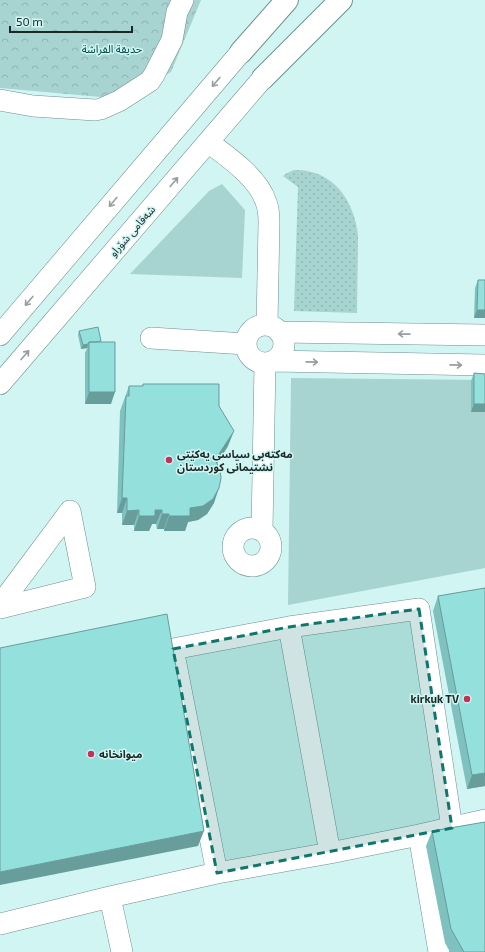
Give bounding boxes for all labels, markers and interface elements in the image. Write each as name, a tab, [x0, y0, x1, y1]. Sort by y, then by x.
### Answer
scale bar	[10, 8, 132, 34]
text: 50 m	[16, 14, 43, 28]
park label: حديقة الفراشة	[82, 42, 143, 56]
one-way arrow	[211, 77, 220, 87]
one-way arrow	[170, 177, 179, 187]
one-way arrow	[109, 197, 118, 208]
street label: شەقامی شۆراو	[106, 202, 158, 260]
one-way arrow	[24, 296, 33, 307]
one-way arrow	[398, 330, 411, 337]
one-way arrow	[21, 349, 30, 360]
one-way arrow	[305, 358, 318, 366]
one-way arrow	[449, 361, 462, 369]
place label: مەکتەبی سیاسی یەکێتی نشتیمانی کوردستان	[177, 447, 293, 474]
marker: مەکتەبی سیاسی یەکێتی نشتیمانی کوردستان	[164, 455, 174, 465]
place label: kirkuk TV	[411, 692, 459, 705]
marker: kirkuk TV	[462, 694, 472, 704]
place label: میوانخانە	[99, 747, 142, 761]
marker: میوانخانە	[86, 749, 96, 759]

